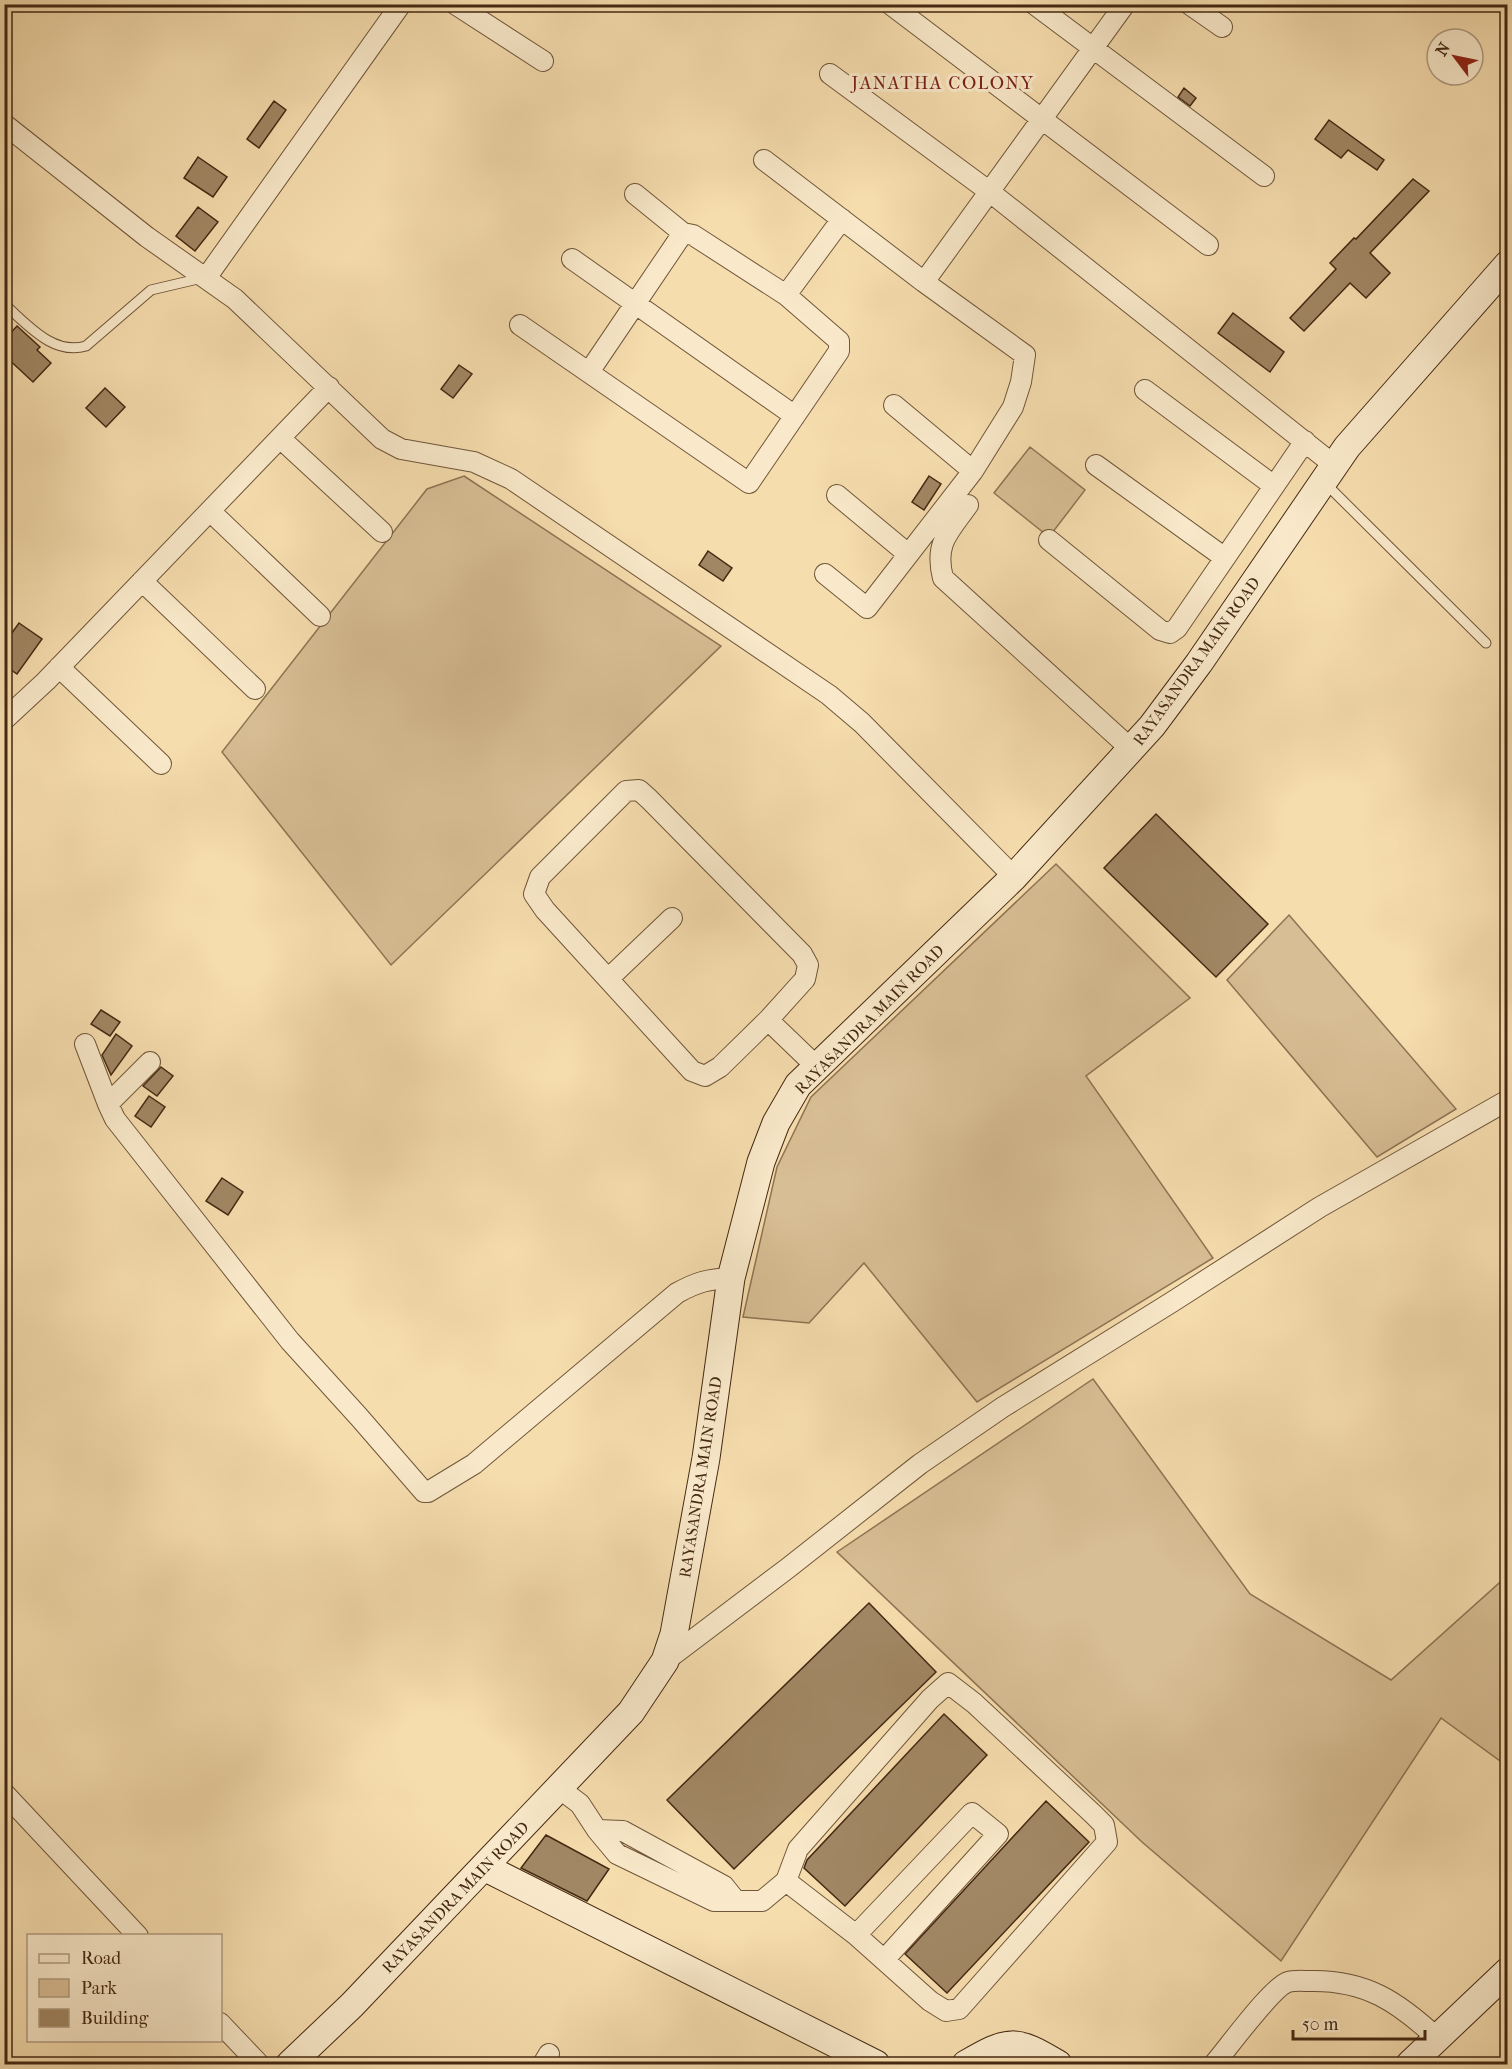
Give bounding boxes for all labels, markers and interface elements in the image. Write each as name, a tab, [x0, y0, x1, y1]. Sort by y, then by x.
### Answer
north arrow	[1425, 27, 1485, 87]
text: N	[1431, 38, 1454, 59]
district label: JANATHA COLONY	[850, 73, 1034, 94]
street label: RAYASANDRA MAIN ROAD	[1129, 573, 1264, 749]
street label: RAYASANDRA MAIN ROAD	[791, 941, 948, 1098]
street label: RAYASANDRA MAIN ROAD	[675, 1375, 726, 1579]
street label: RAYASANDRA MAIN ROAD	[378, 1818, 533, 1977]
legend	[27, 1934, 222, 2042]
text: Road	[81, 1948, 121, 1969]
text: Park	[81, 1978, 118, 1999]
scale bar	[1293, 2003, 1425, 2041]
text: Building	[81, 2008, 149, 2029]
text: 50 m	[1302, 2014, 1339, 2035]

